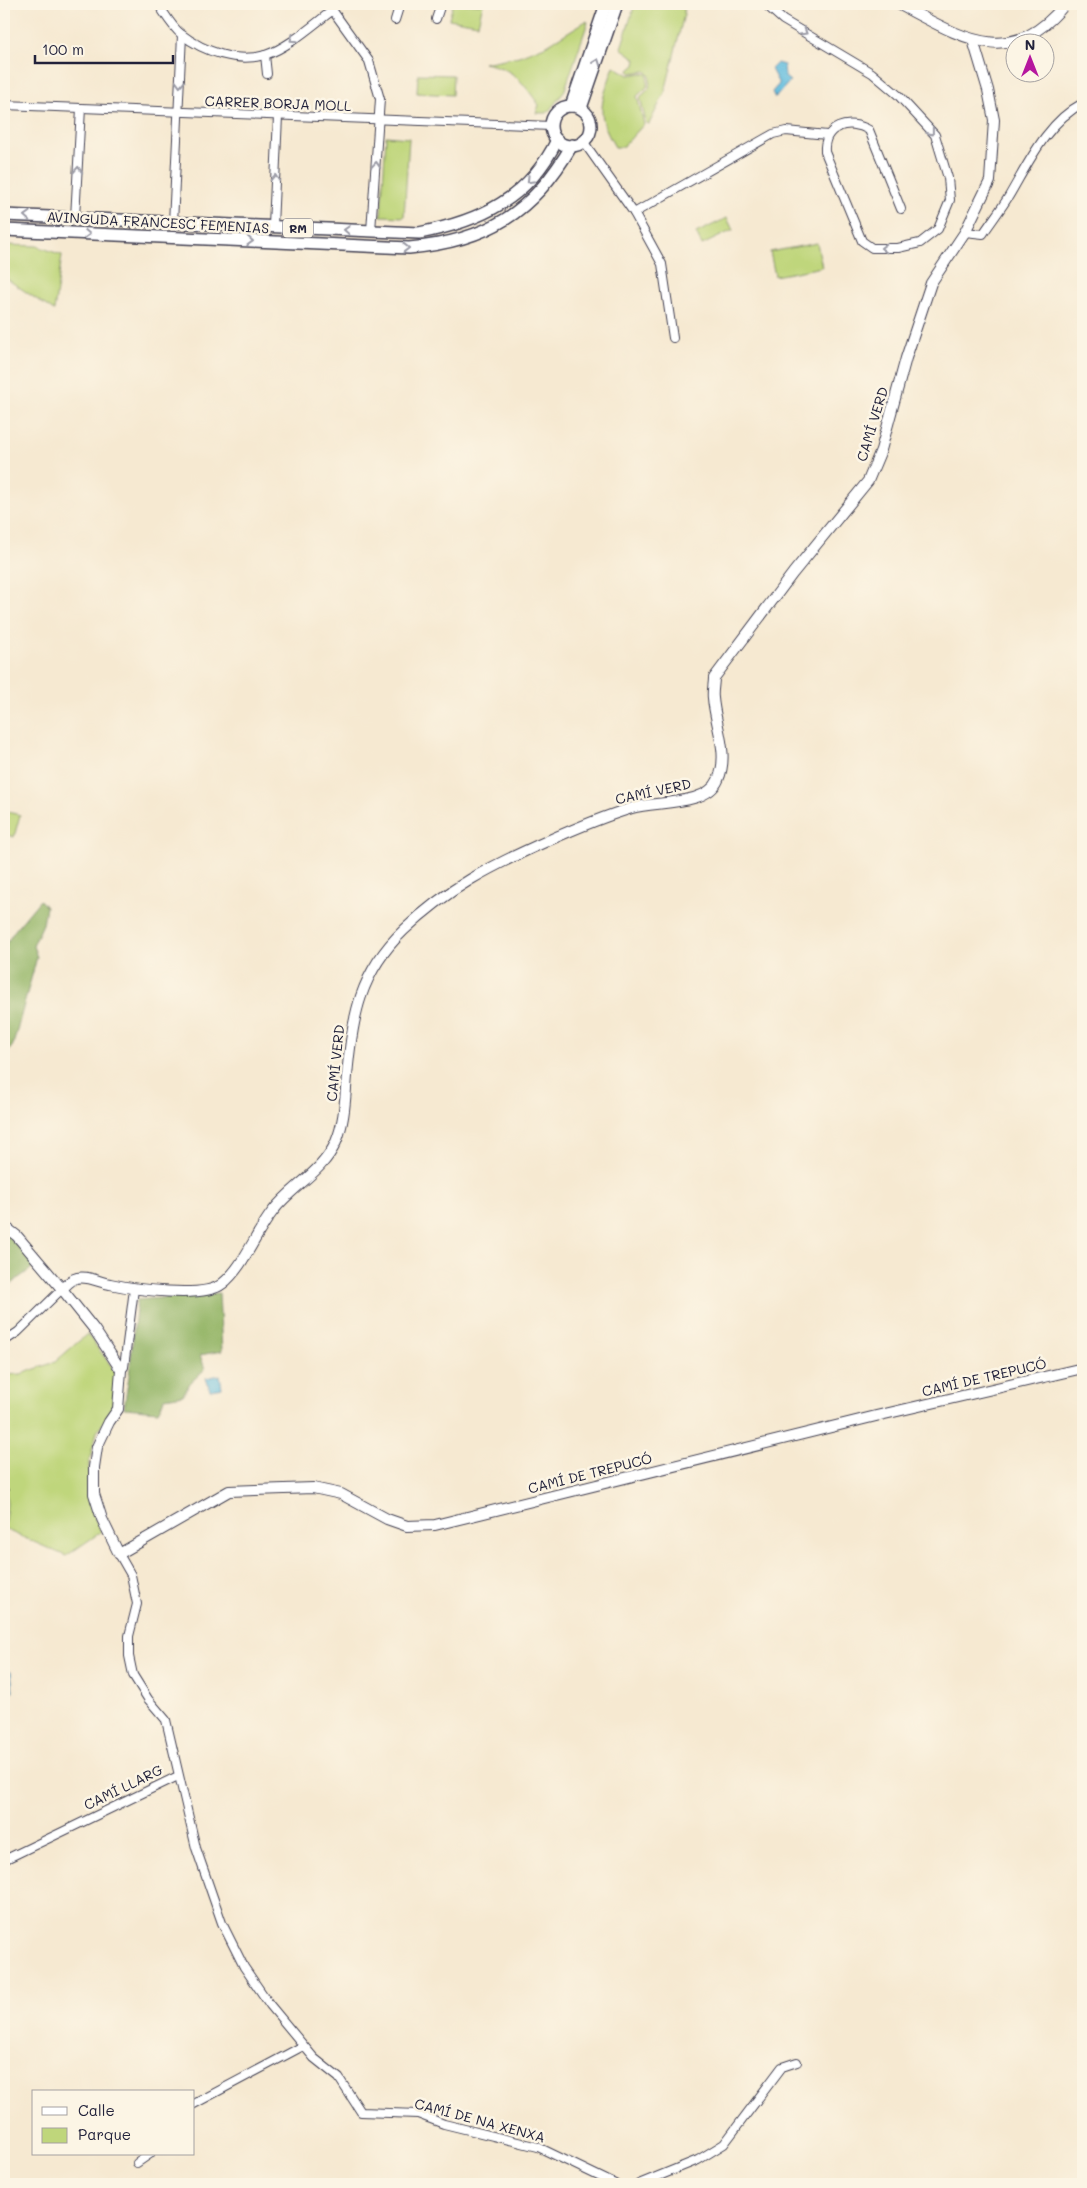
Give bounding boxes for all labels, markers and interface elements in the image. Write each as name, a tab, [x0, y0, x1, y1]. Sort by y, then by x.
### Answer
one-way arrow	[799, 26, 808, 36]
scale bar	[35, 32, 172, 64]
north arrow	[1004, 32, 1054, 82]
one-way arrow	[290, 33, 299, 42]
text: N	[1025, 35, 1035, 54]
text: 100 m	[42, 39, 84, 59]
one-way arrow	[591, 59, 601, 67]
one-way arrow	[175, 80, 185, 88]
street label: CARRER BORJA MOLL	[204, 91, 352, 115]
one-way arrow	[925, 126, 934, 136]
one-way arrow	[370, 161, 381, 169]
one-way arrow	[72, 165, 83, 173]
one-way arrow	[270, 173, 280, 181]
one-way arrow	[527, 174, 536, 183]
street label: AVINGUDA FRANCESC FEMENIAS	[46, 207, 270, 237]
one-way arrow	[23, 211, 31, 222]
road number: RM	[283, 218, 313, 238]
one-way arrow	[343, 225, 350, 235]
one-way arrow	[84, 229, 92, 239]
one-way arrow	[246, 236, 254, 247]
one-way arrow	[402, 243, 410, 253]
one-way arrow	[880, 243, 888, 254]
street label: CAMÍ VERD	[852, 384, 892, 464]
street label: CAMÍ VERD	[613, 774, 693, 808]
street label: CAMÍ VERD	[322, 1024, 348, 1102]
street label: CAMÍ DE TREPUCÓ	[920, 1353, 1048, 1401]
street label: CAMÍ DE TREPUCÓ	[526, 1448, 654, 1498]
street label: CAMÍ LLARG	[81, 1760, 165, 1814]
legend	[32, 2090, 195, 2156]
street label: CAMÍ DE NA XENXA	[412, 2093, 548, 2147]
text: Calle	[78, 2100, 115, 2120]
text: Parque	[78, 2124, 131, 2144]

